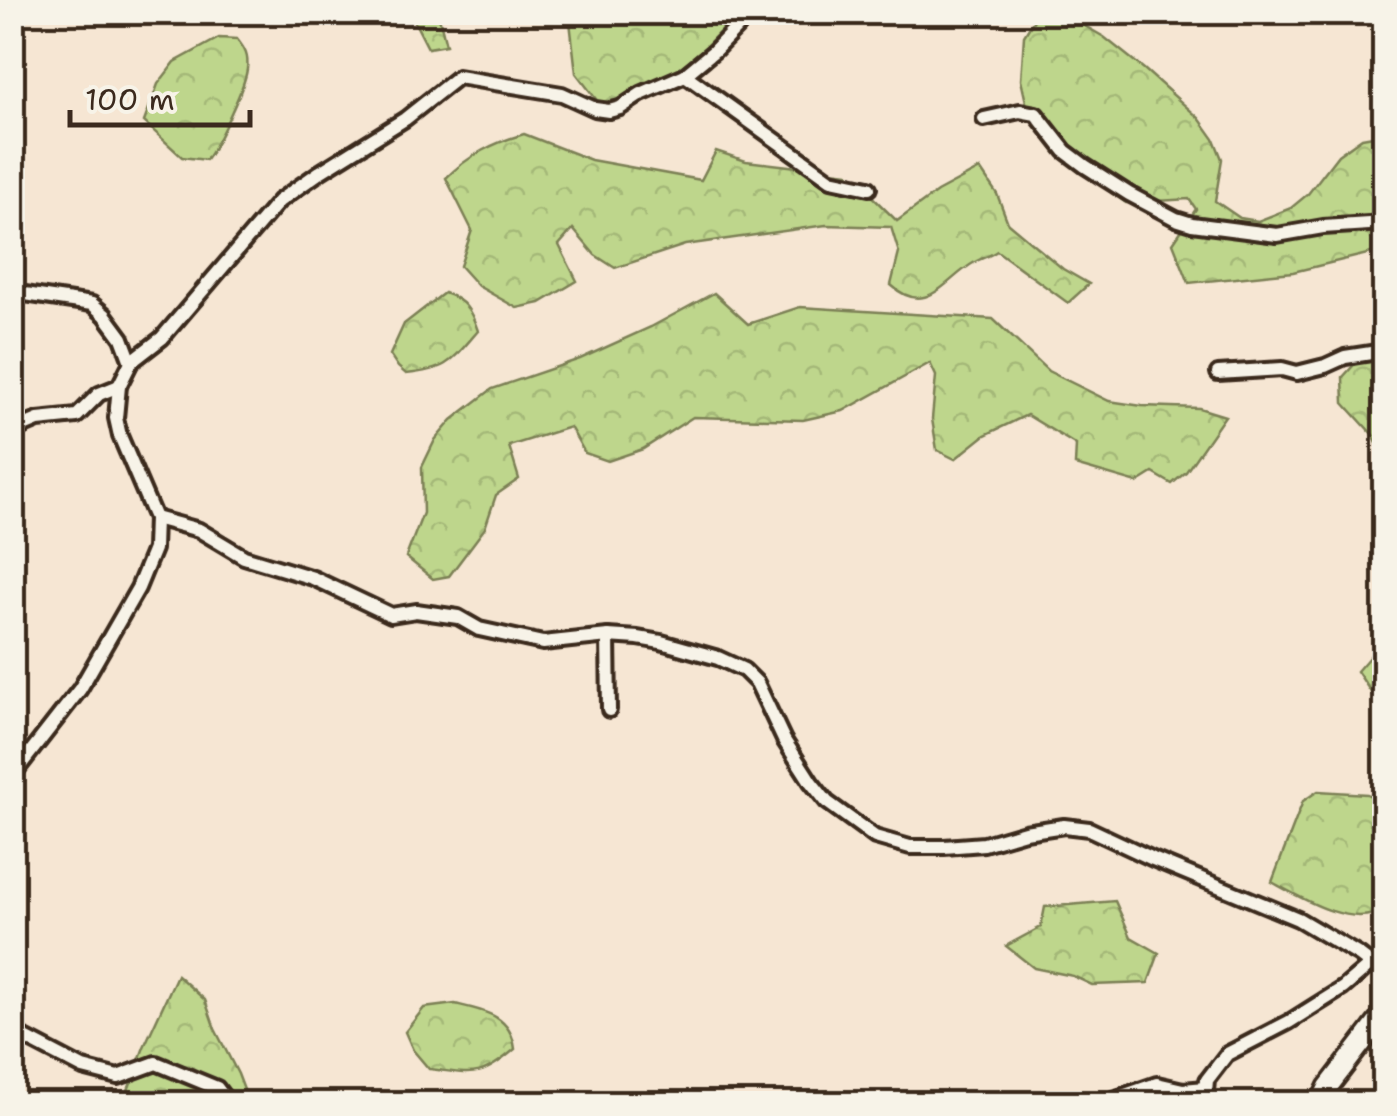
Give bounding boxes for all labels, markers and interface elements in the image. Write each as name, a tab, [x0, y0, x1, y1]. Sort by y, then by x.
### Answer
scale bar	[70, 65, 250, 127]
text: 100 m	[85, 79, 175, 120]

